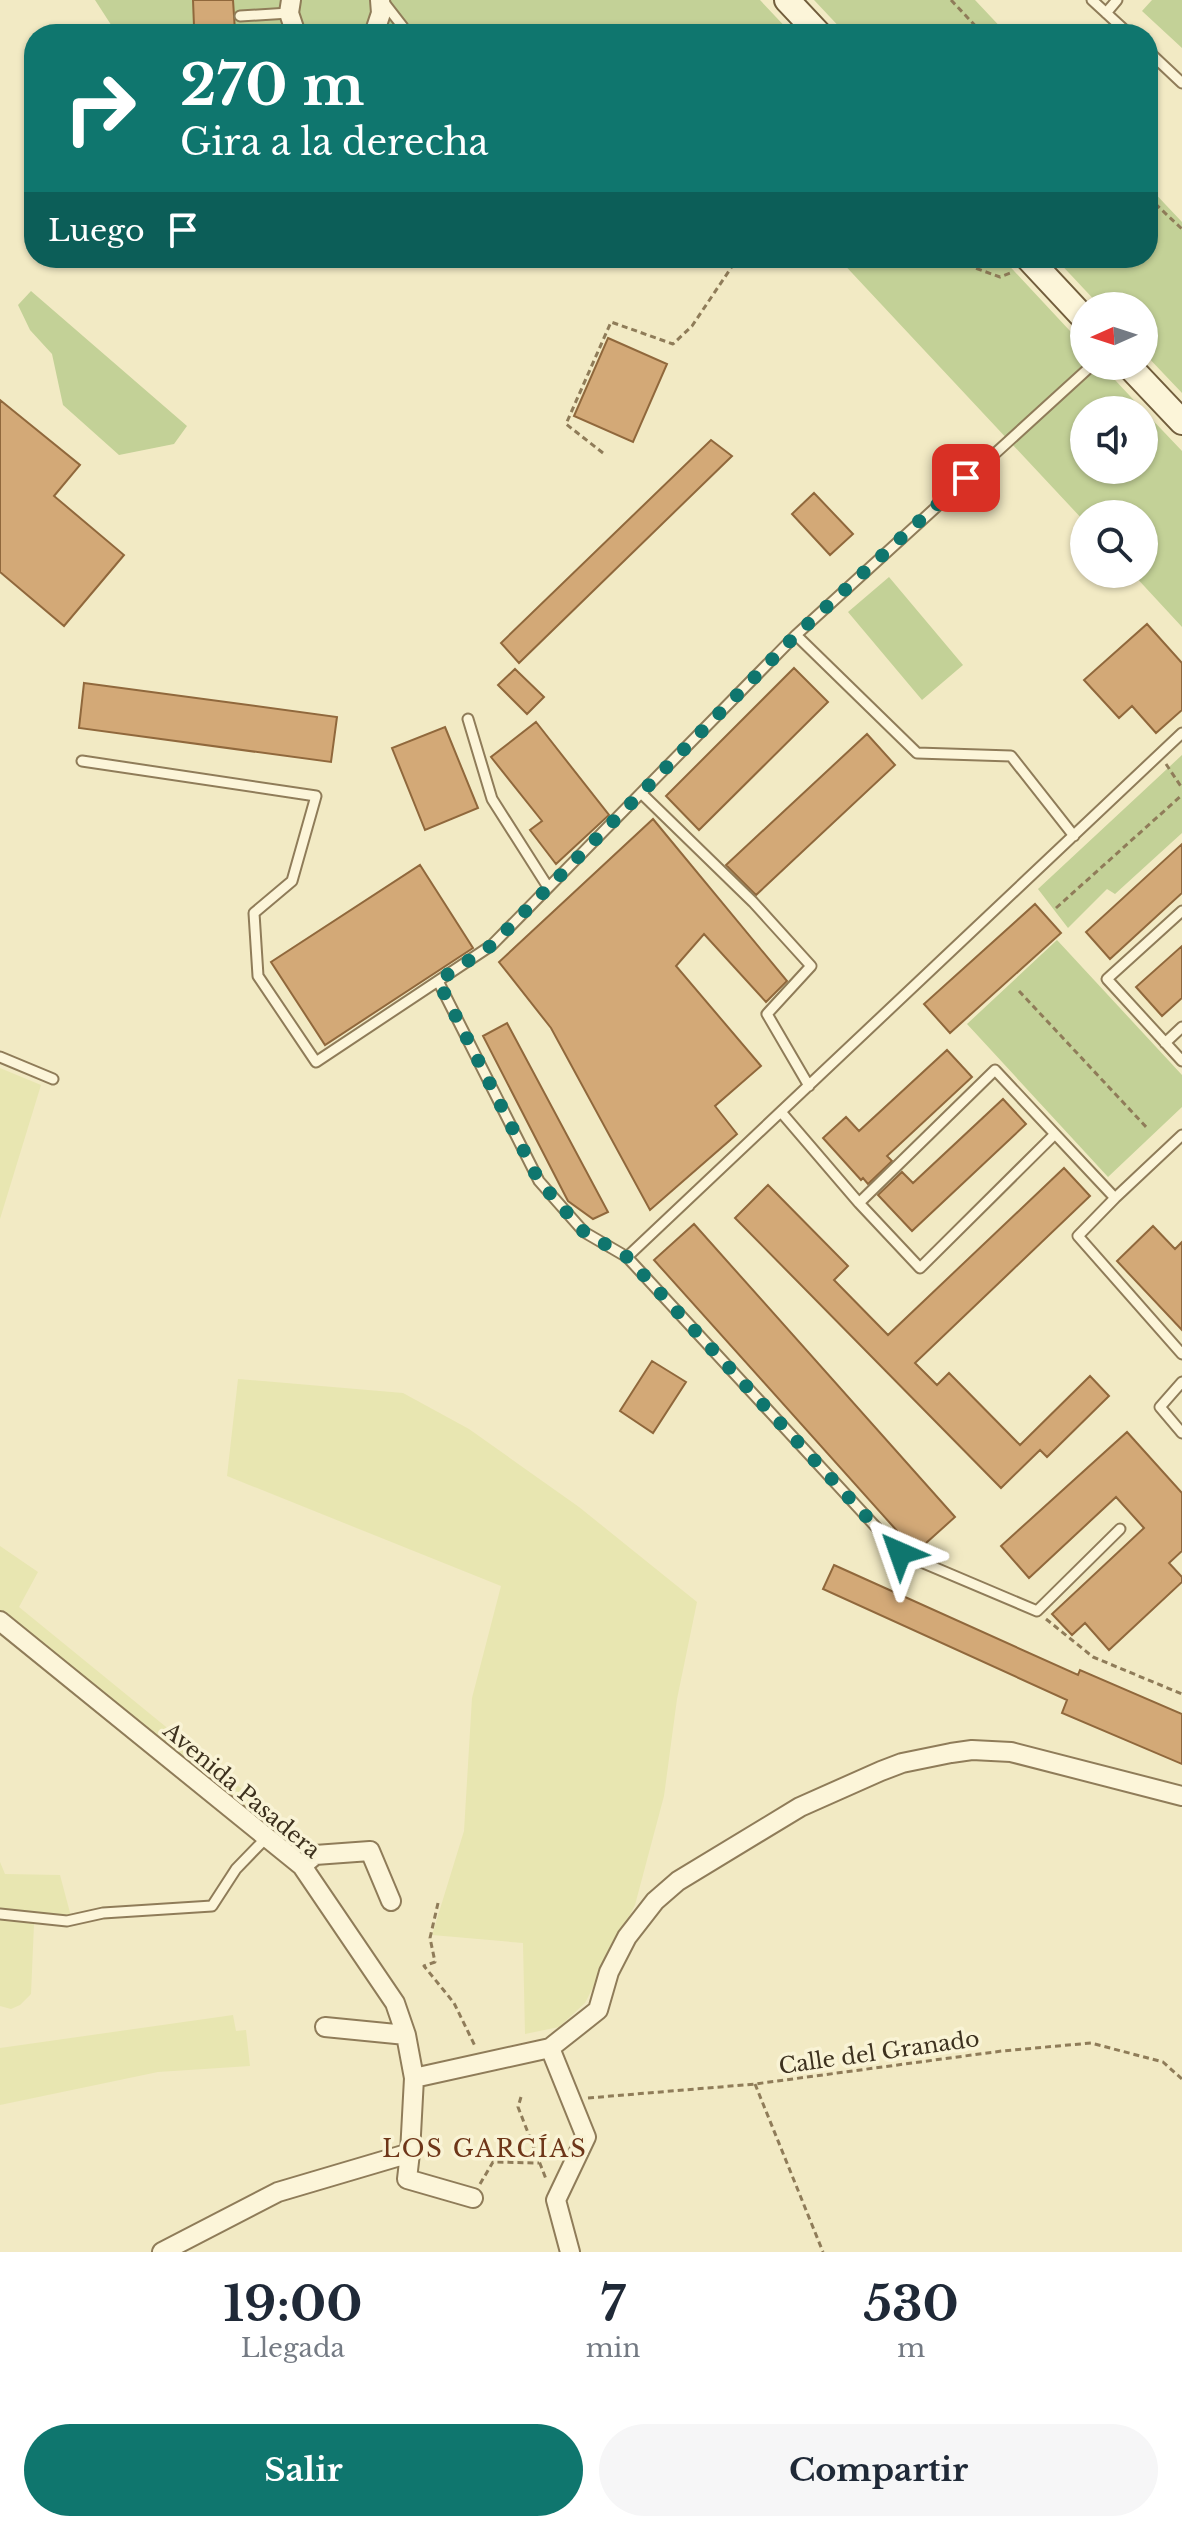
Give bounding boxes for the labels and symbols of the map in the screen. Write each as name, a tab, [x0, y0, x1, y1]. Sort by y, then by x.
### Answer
north arrow	[1070, 292, 1158, 380]
pin	[932, 444, 1000, 512]
position arrow	[858, 1511, 942, 1595]
street label: Avenida Pasadera	[157, 1716, 326, 1864]
street label: Calle del Granado	[777, 2025, 981, 2080]
district label: LOS GARCÍAS	[382, 2134, 588, 2163]

